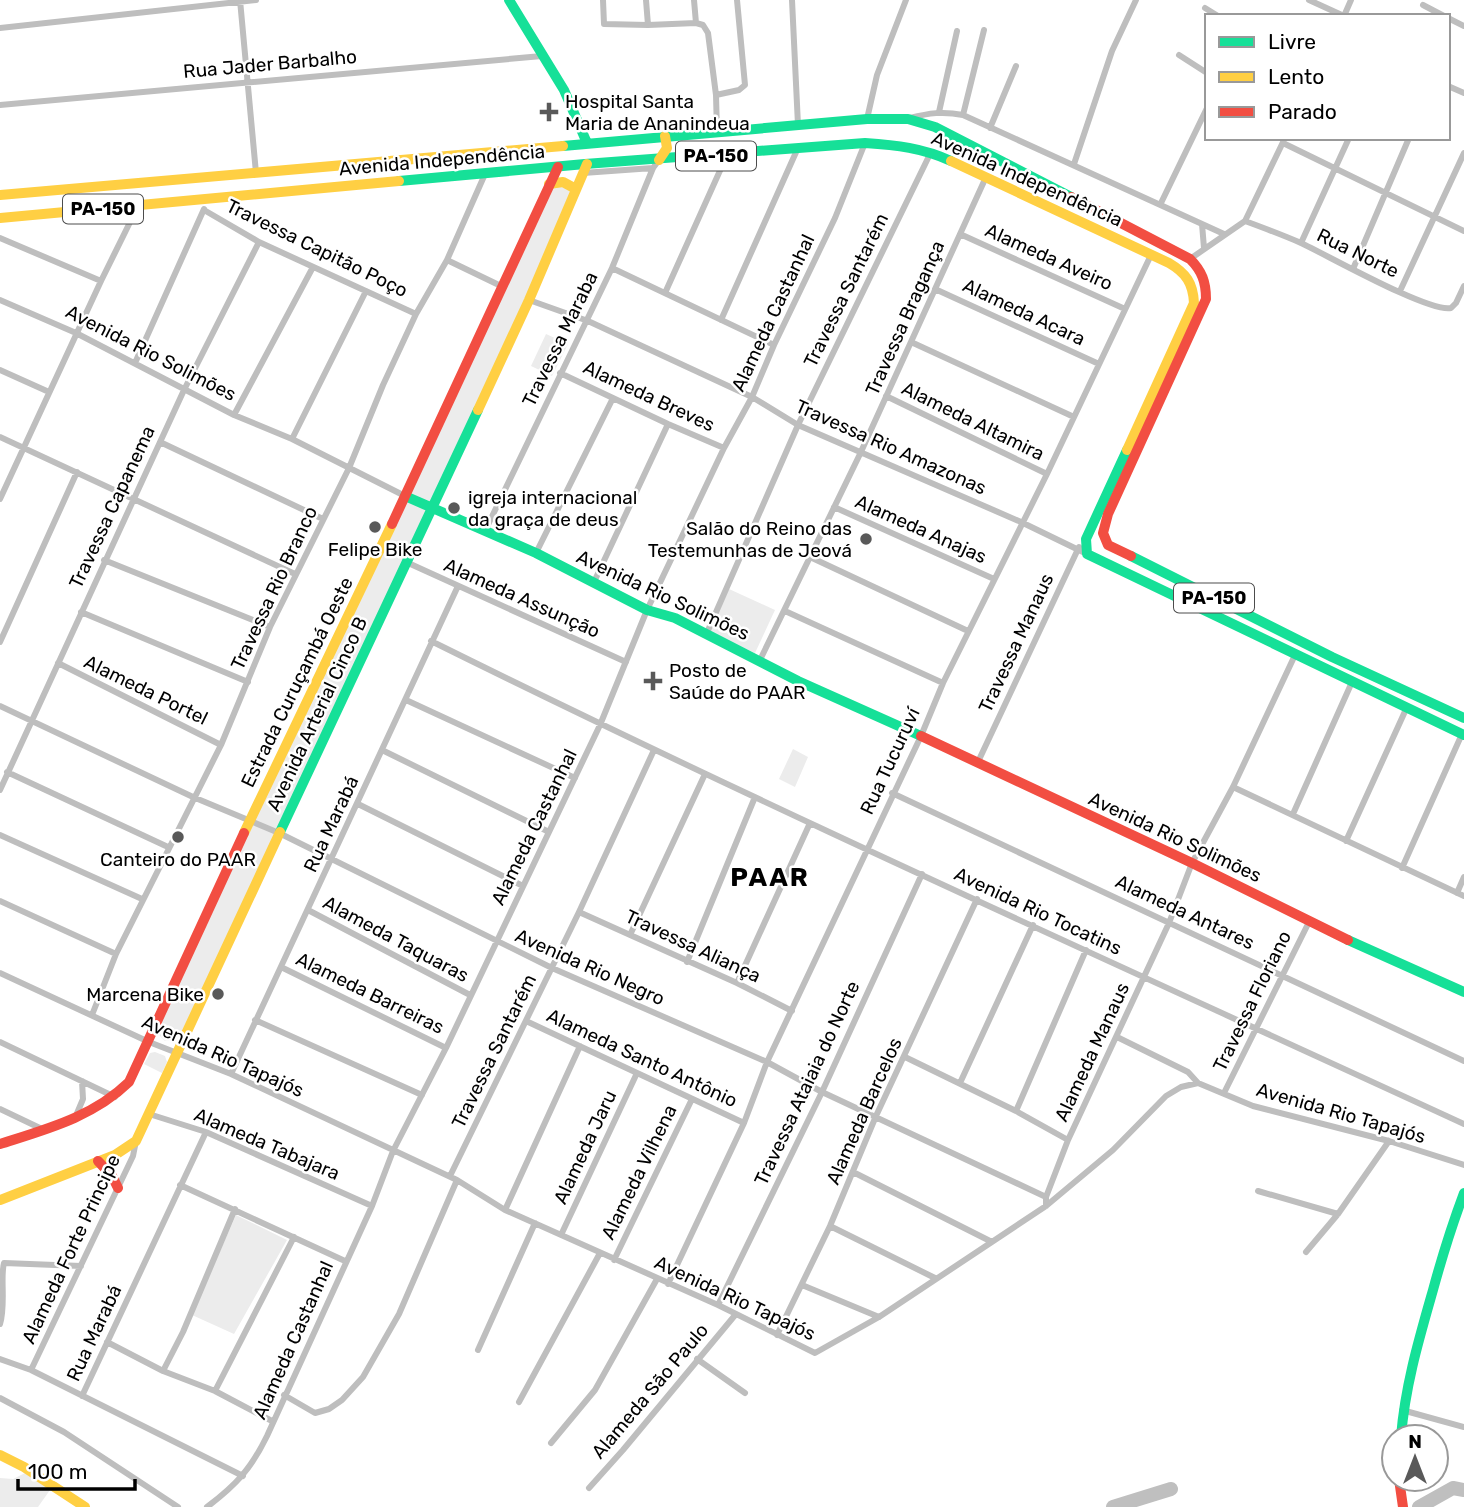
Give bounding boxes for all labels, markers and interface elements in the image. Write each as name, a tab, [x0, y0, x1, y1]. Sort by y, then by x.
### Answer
legend	[1205, 14, 1450, 140]
text: Livre	[1268, 29, 1316, 54]
street label: Rua Jader Barbalho	[182, 45, 358, 83]
text: Lento	[1268, 64, 1324, 89]
place label: Hospital Santa Maria de Ananindeua	[565, 90, 750, 135]
text: Parado	[1268, 99, 1337, 124]
marker: Hospital Santa Maria de Ananindeua	[539, 102, 559, 122]
street label: Avenida Independência	[928, 126, 1126, 232]
street label: Avenida Independência	[338, 140, 546, 180]
road number: PA-150	[676, 141, 756, 170]
road number: PA-150	[63, 194, 143, 224]
street label: Travessa Capitão Poço	[223, 194, 411, 302]
street label: Travessa Santarém	[799, 209, 893, 371]
street label: Alameda Aveiro	[982, 219, 1116, 295]
street label: Rua Norte	[1313, 223, 1403, 283]
street label: Alameda Castanhal	[726, 231, 820, 395]
street label: Travessa Bragança	[861, 237, 949, 399]
street label: Travessa Maraba	[517, 268, 603, 410]
street label: Alameda Acara	[959, 274, 1089, 350]
street label: Avenida Rio Solimões	[62, 300, 240, 406]
street label: Alameda Breves	[580, 355, 718, 437]
street label: Alameda Altamira	[898, 377, 1048, 465]
street label: Travessa Rio Amazonas	[792, 394, 990, 500]
street label: Travessa Capanema	[64, 422, 160, 592]
place label: igreja internacional da graça de deus	[468, 486, 637, 531]
street label: Alameda Anajas	[852, 490, 990, 568]
marker: igreja internacional da graça de deus	[446, 500, 462, 516]
street label: Travessa Rio Branco	[226, 503, 322, 673]
place label: Salão do Reino das Testemunhas de Jeová	[648, 517, 852, 562]
marker: Felipe Bike	[367, 519, 383, 535]
marker: Salão do Reino das Testemunhas de Jeová	[858, 531, 874, 547]
place label: Felipe Bike	[328, 538, 422, 561]
street label: Avenida Rio Solimões	[573, 545, 753, 645]
street label: Alameda Assunção	[440, 553, 604, 643]
street label: Travessa Manaus	[974, 570, 1058, 716]
street label: Estrada Curuçambá Oeste	[236, 573, 358, 791]
road number: PA-150	[1174, 584, 1254, 612]
street label: Avenida Arterial Cinco B	[262, 613, 372, 815]
street label: Alameda Portel	[80, 650, 212, 730]
place label: Posto de Saúde do PAAR	[669, 659, 806, 704]
marker: Posto de Saúde do PAAR	[643, 671, 663, 691]
street label: Rua Tucuruví	[855, 703, 925, 818]
street label: Alameda Castanhal	[486, 745, 582, 909]
street label: Rua Marabá	[299, 772, 363, 876]
street label: Avenida Rio Solimões	[1085, 787, 1265, 887]
marker: Canteiro do PAAR	[170, 829, 186, 845]
place label: Canteiro do PAAR	[100, 848, 256, 871]
district label: PAAR	[730, 862, 810, 893]
street label: Avenida Rio Tocatins	[951, 862, 1125, 960]
street label: Alameda Antares	[1112, 870, 1258, 954]
street label: Alameda Taquaras	[319, 891, 473, 987]
street label: Travessa Aliança	[622, 905, 764, 987]
street label: Avenida Rio Negro	[512, 924, 668, 1010]
street label: Travessa Floriano	[1208, 927, 1296, 1075]
street label: Alameda Barreiras	[292, 947, 448, 1039]
street label: Travessa Santarém	[447, 970, 541, 1132]
street label: Travessa Ataiaia do Norte	[749, 977, 865, 1189]
street label: Alameda Manaus	[1050, 979, 1134, 1125]
place label: Marcena Bike	[86, 983, 204, 1006]
marker: Marcena Bike	[210, 986, 226, 1002]
street label: Alameda Santo Antônio	[543, 1004, 741, 1112]
street label: Avenida Rio Tapajós	[138, 1010, 308, 1102]
street label: Alameda Barcelos	[821, 1034, 907, 1188]
street label: Avenida Rio Tapajós	[1254, 1078, 1428, 1148]
street label: Alameda Jaru	[549, 1086, 621, 1208]
street label: Alameda Vilhena	[596, 1101, 682, 1243]
street label: Alameda Tabajara	[191, 1103, 343, 1185]
street label: Alameda Forte Principe	[17, 1151, 125, 1347]
street label: Avenida Rio Tapajós	[651, 1251, 819, 1345]
street label: Alameda Castanhal	[248, 1257, 338, 1423]
street label: Rua Marabá	[62, 1281, 126, 1385]
street label: Alameda São Paulo	[587, 1319, 713, 1463]
north arrow	[1380, 1423, 1450, 1493]
text: N	[1408, 1430, 1422, 1453]
scale bar	[18, 1448, 135, 1492]
text: 100 m	[28, 1459, 87, 1484]

